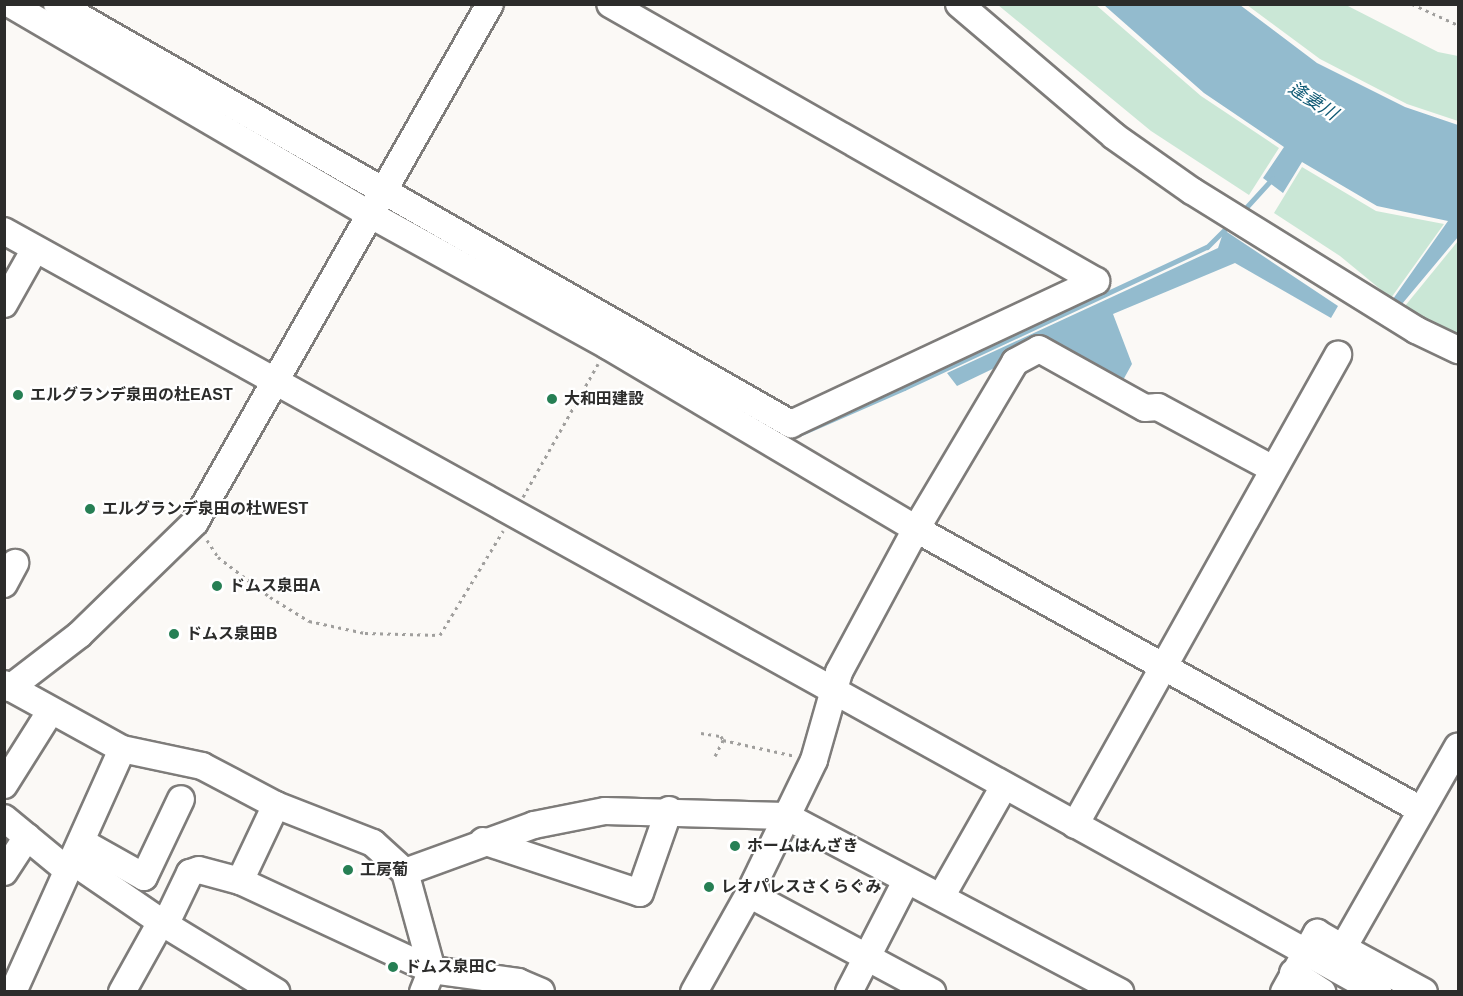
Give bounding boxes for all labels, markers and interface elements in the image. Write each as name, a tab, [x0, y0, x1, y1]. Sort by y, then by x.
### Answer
water label: 逢妻川	[1284, 77, 1342, 125]
place label: エルグランデ泉田の杜EAST	[30, 385, 233, 405]
marker: エルグランデ泉田の杜EAST	[11, 388, 25, 402]
place label: 大和田建設	[564, 389, 644, 409]
marker: 大和田建設	[545, 392, 559, 406]
place label: エルグランデ泉田の杜WEST	[102, 499, 308, 519]
marker: エルグランデ泉田の杜WEST	[83, 502, 97, 516]
place label: ドムス泉田A	[229, 576, 321, 596]
marker: ドムス泉田A	[210, 579, 224, 593]
place label: ドムス泉田B	[186, 624, 278, 644]
marker: ドムス泉田B	[167, 627, 181, 641]
place label: ホームはんざき	[747, 836, 859, 856]
marker: ホームはんざき	[728, 839, 742, 853]
place label: 工房葡	[360, 860, 408, 880]
marker: 工房葡	[341, 863, 355, 877]
place label: レオパレスさくらぐみ	[721, 877, 881, 897]
marker: レオパレスさくらぐみ	[702, 880, 716, 894]
place label: ドムス泉田C	[405, 957, 497, 977]
marker: ドムス泉田C	[386, 960, 400, 974]

